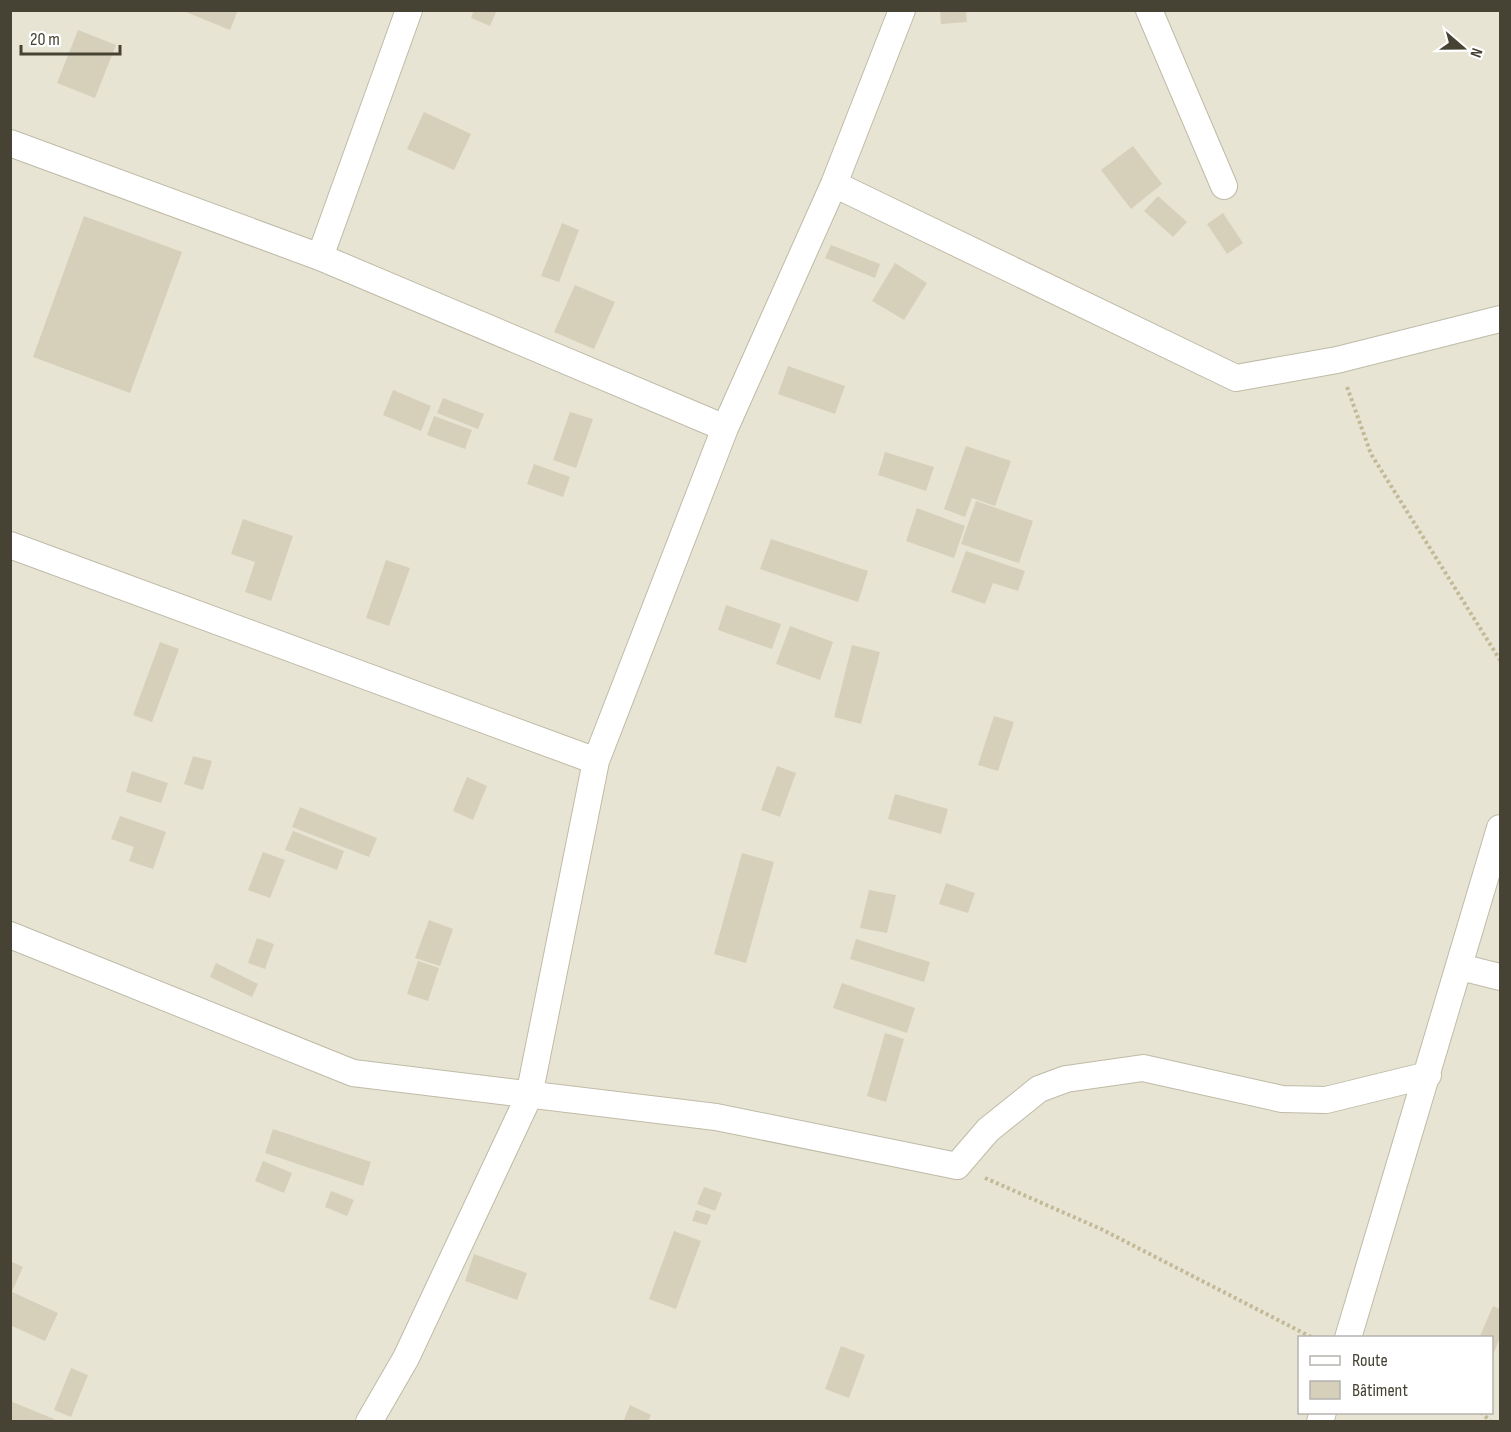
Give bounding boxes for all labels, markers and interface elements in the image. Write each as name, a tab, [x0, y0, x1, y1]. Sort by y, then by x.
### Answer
scale bar	[21, 18, 120, 56]
north arrow	[1433, 18, 1493, 78]
text: 20 m	[30, 29, 60, 50]
text: N	[1465, 45, 1486, 60]
legend	[1298, 1336, 1493, 1414]
text: Route	[1352, 1350, 1388, 1371]
text: Bâtiment	[1352, 1380, 1408, 1401]

